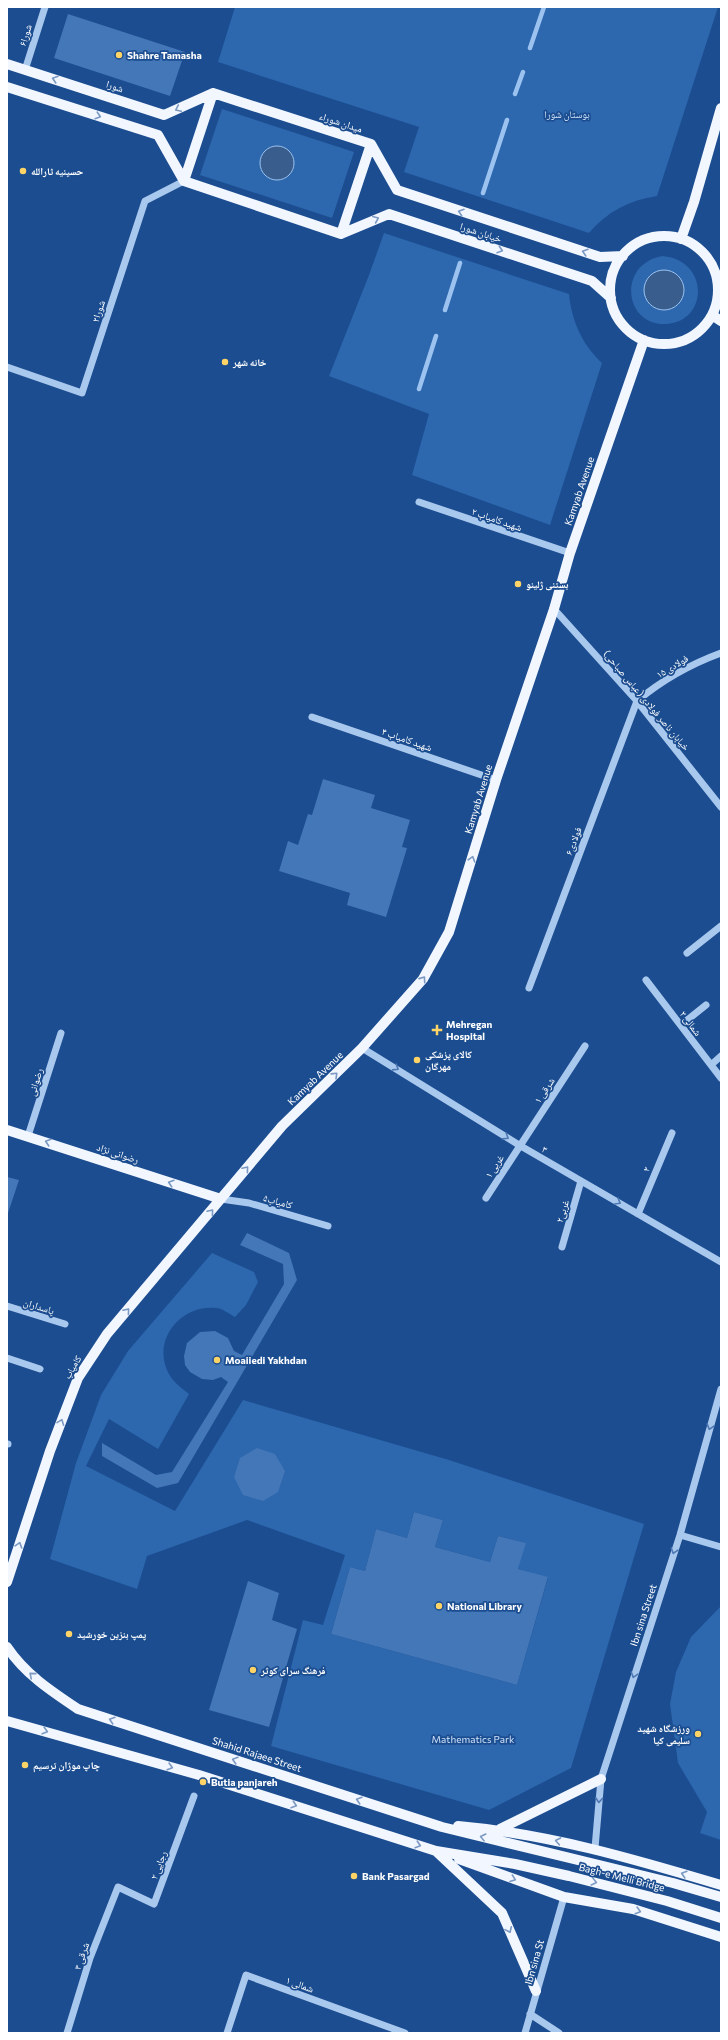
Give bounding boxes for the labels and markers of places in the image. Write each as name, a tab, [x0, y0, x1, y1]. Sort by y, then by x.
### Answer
place label: Shahre Tamasha	[127, 49, 202, 61]
marker: Shahre Tamasha	[114, 50, 124, 60]
place label: حسینیه ثارالله	[31, 165, 84, 178]
marker: حسینیه ثارالله	[18, 166, 28, 176]
place label: خانه شهر	[232, 356, 267, 369]
marker: خانه شهر	[220, 357, 230, 367]
place label: بستنی ژلینو	[526, 578, 569, 591]
marker: بستنی ژلینو	[513, 579, 523, 589]
place label: Mehregan Hospital	[446, 1018, 493, 1042]
marker: Mehregan Hospital	[431, 1024, 443, 1036]
place label: کالای پزشکی مهرگان	[425, 1048, 473, 1073]
marker: کالای پزشکی مهرگان	[412, 1055, 422, 1065]
place label: Moaiiedi Yakhdan	[225, 1354, 307, 1366]
marker: Moaiiedi Yakhdan	[212, 1355, 222, 1365]
place label: National Library	[447, 1600, 522, 1612]
marker: National Library	[434, 1601, 444, 1611]
place label: پمپ بنزین خورشید	[77, 1628, 147, 1641]
marker: پمپ بنزین خورشید	[64, 1629, 74, 1639]
place label: فرهنگ سرای کوثر	[260, 1664, 326, 1677]
marker: فرهنگ سرای کوثر	[248, 1665, 258, 1675]
place label: ورزشگاه شهید سلیمی کیا	[637, 1722, 690, 1747]
marker: ورزشگاه شهید سلیمی کیا	[693, 1729, 703, 1739]
place label: چاپ موژان ترسیم	[33, 1759, 101, 1773]
marker: چاپ موژان ترسیم	[20, 1760, 30, 1770]
place label: Butia panjareh	[211, 1776, 278, 1788]
marker: Butia panjareh	[198, 1777, 208, 1787]
place label: Bank Pasargad	[362, 1870, 430, 1882]
marker: Bank Pasargad	[349, 1871, 359, 1881]

